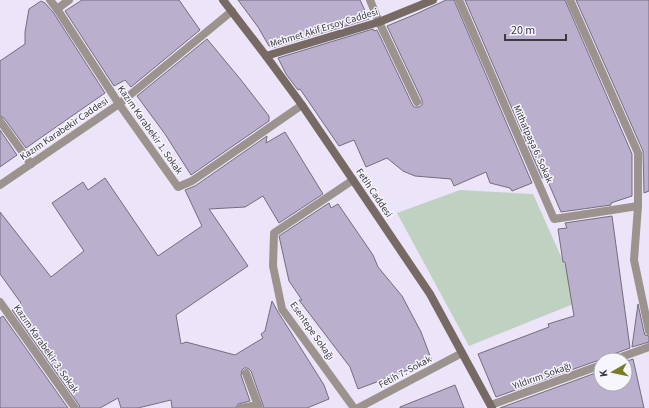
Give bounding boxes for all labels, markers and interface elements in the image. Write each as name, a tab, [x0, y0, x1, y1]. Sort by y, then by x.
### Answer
street label: Mehmet Akif Ersoy Caddesi	[268, 5, 380, 51]
scale bar	[505, 16, 566, 42]
text: 20 m	[511, 22, 535, 39]
street label: Kazım Karabekir 1. Sokak	[114, 83, 186, 177]
street label: Kazım Karabekir Caddesi	[17, 94, 111, 164]
street label: Mithatpaşa 6. Sokak	[510, 103, 556, 185]
street label: Fetih Caddesi	[352, 166, 396, 220]
street label: Esentepe Sokağı	[287, 299, 337, 363]
street label: Kazım Karabekir 3. Sokak	[10, 302, 82, 396]
street label: Fetih 7. Sokak	[376, 352, 434, 392]
north arrow	[593, 352, 633, 392]
street label: Yıldırım Sokağı	[510, 359, 573, 393]
text: K	[596, 369, 612, 378]

